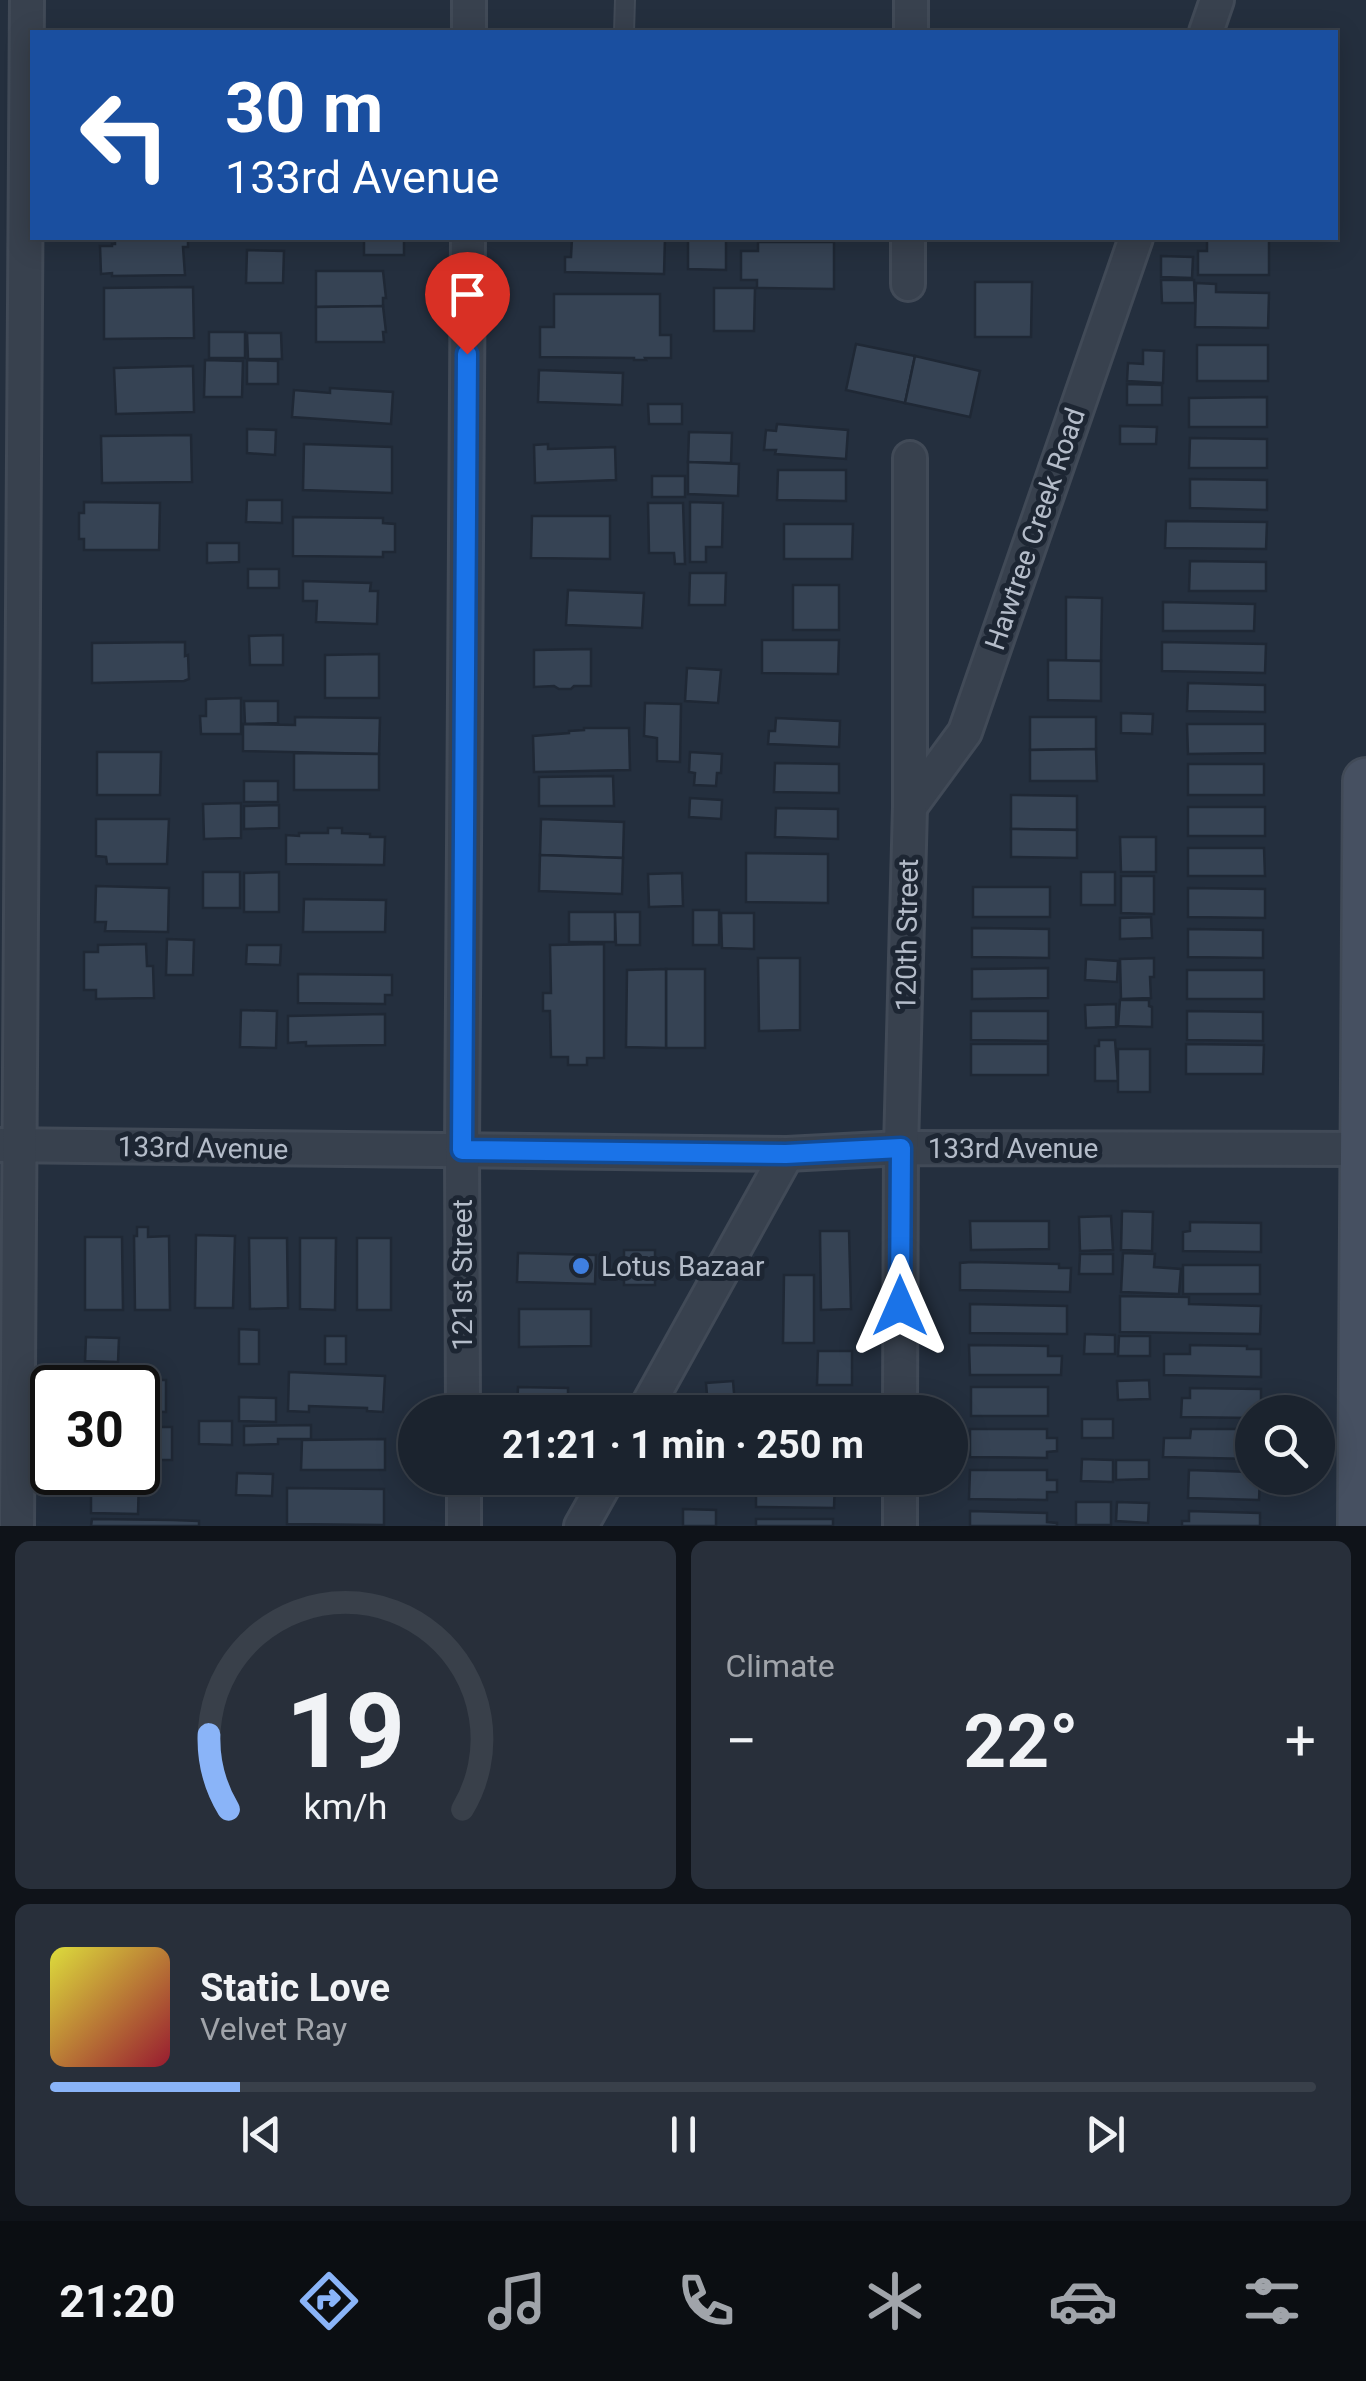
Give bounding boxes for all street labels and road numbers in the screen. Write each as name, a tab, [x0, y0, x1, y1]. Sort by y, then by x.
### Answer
street label: Hawtree Creek Road	[978, 404, 1092, 654]
street label: 120th Street	[889, 858, 925, 1012]
street label: 133rd Avenue	[117, 1130, 289, 1166]
street label: 133rd Avenue	[928, 1132, 1098, 1165]
street label: 121st Street	[446, 1199, 479, 1351]

